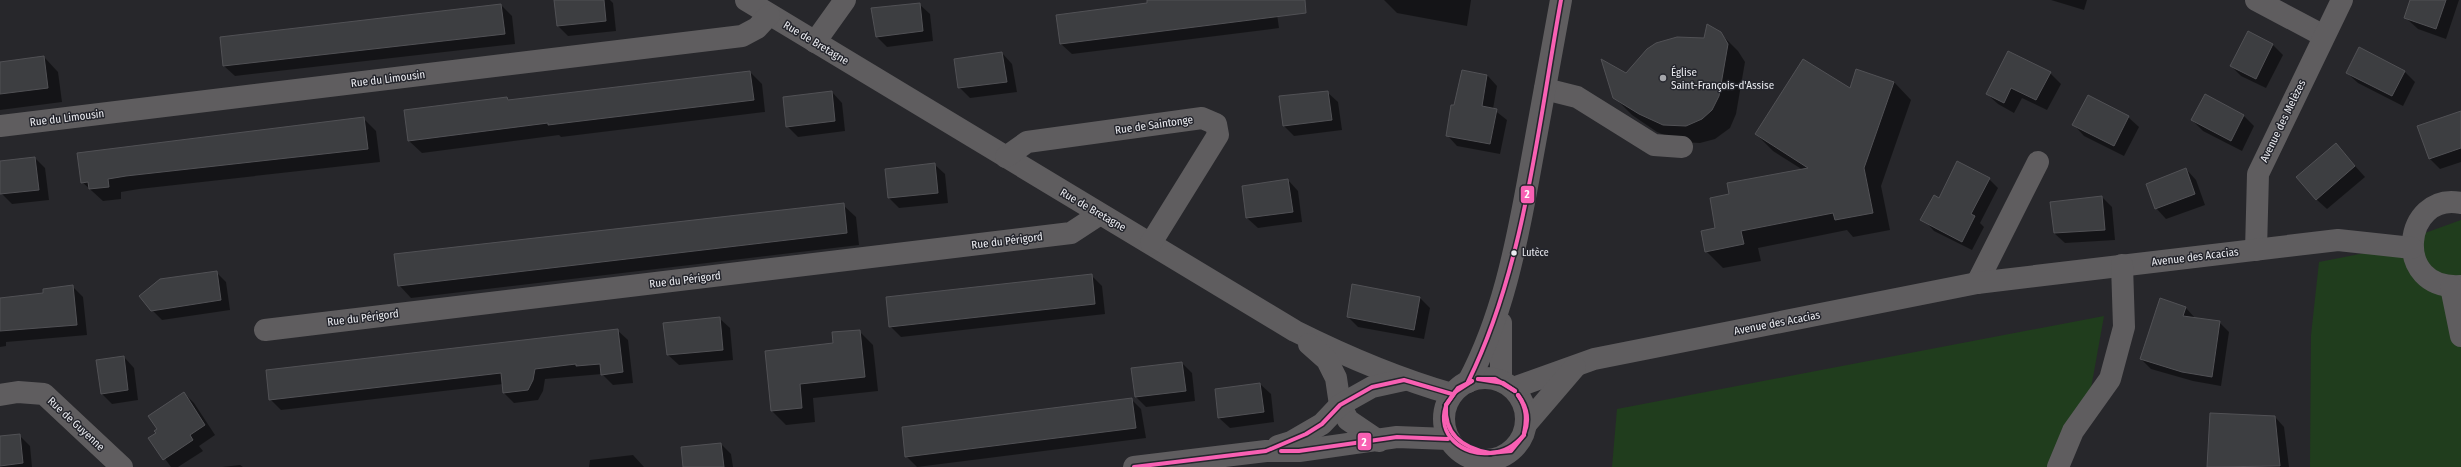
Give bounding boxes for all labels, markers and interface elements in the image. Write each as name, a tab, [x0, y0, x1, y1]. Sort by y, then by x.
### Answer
street label: Rue de Bretagne	[781, 18, 851, 68]
place label: Église Saint-François-d'Assise	[1671, 65, 1774, 92]
street label: Rue du Limousin	[350, 68, 426, 90]
marker: Église Saint-François-d'Assise	[1658, 73, 1668, 83]
street label: Avenue des Melèzes	[2257, 77, 2309, 164]
street label: Rue du Limousin	[29, 107, 105, 129]
street label: Rue de Saintonge	[1114, 113, 1194, 137]
line badge: 2	[1520, 185, 1535, 204]
street label: Rue de Bretagne	[1058, 186, 1128, 234]
text: 2	[1523, 188, 1530, 201]
street label: Rue du Périgord	[971, 230, 1043, 252]
street label: Avenue des Acacias	[2151, 245, 2240, 269]
place label: Lutèce	[1522, 247, 1549, 259]
marker: Lutèce	[1509, 248, 1519, 258]
street label: Rue du Périgord	[649, 269, 721, 291]
street label: Rue du Périgord	[327, 307, 399, 329]
street label: Avenue des Acacias	[1733, 308, 1821, 338]
street label: Rue de Guyenne	[45, 394, 107, 454]
line badge: 2	[1357, 432, 1372, 451]
text: 2	[1360, 436, 1367, 449]

